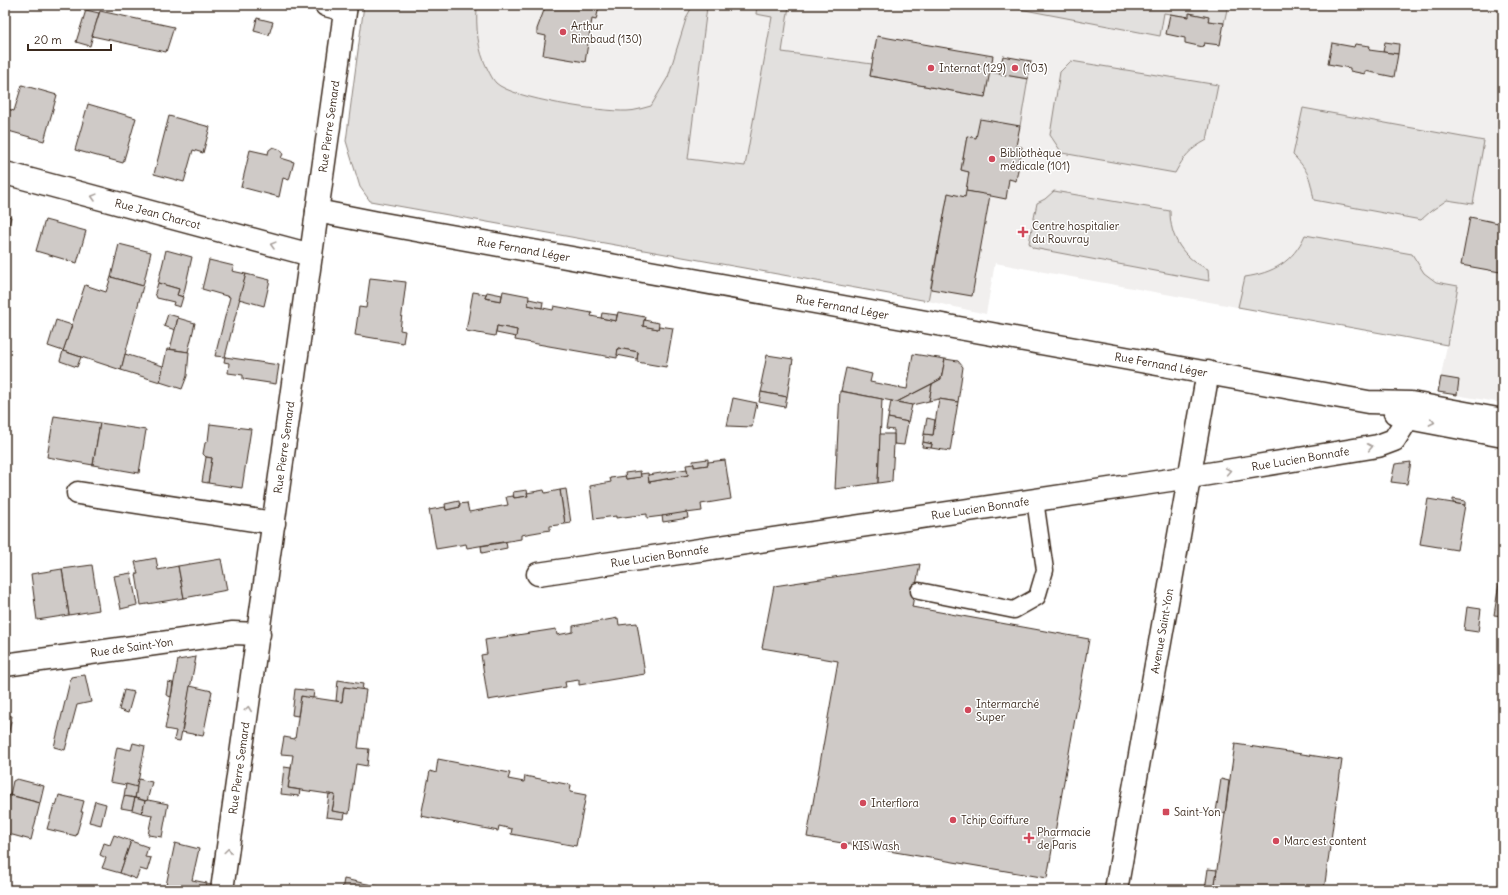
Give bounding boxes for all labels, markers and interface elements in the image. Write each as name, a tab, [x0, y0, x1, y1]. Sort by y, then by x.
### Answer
place label: Arthur Rimbaud (130)	[571, 19, 642, 46]
scale bar	[28, 26, 111, 52]
marker: Arthur Rimbaud (130)	[558, 27, 568, 37]
text: 20 m	[34, 32, 62, 47]
place label: Internat (129)	[939, 61, 1006, 75]
place label: (103)	[1023, 61, 1047, 75]
marker: Internat (129)	[926, 63, 936, 73]
marker: (103)	[1010, 63, 1020, 73]
street label: Rue Pierre Semard	[316, 79, 342, 173]
place label: Bibliothèque médicale (101)	[1000, 146, 1070, 173]
marker: Bibliothèque médicale (101)	[987, 154, 997, 164]
one-way arrow	[90, 193, 97, 202]
street label: Rue Jean Charcot	[113, 196, 202, 232]
place label: Centre hospitalier du Rouvray	[1032, 219, 1120, 246]
marker: Centre hospitalier du Rouvray	[1017, 226, 1029, 238]
street label: Rue Fernand Léger	[476, 234, 572, 265]
one-way arrow	[270, 241, 277, 250]
street label: Rue Fernand Léger	[795, 292, 890, 322]
street label: Rue Fernand Léger	[1114, 349, 1209, 380]
street label: Rue Pierre Semard	[271, 400, 297, 494]
one-way arrow	[1428, 418, 1435, 426]
one-way arrow	[1367, 443, 1373, 452]
street label: Rue Lucien Bonnafe	[1250, 444, 1350, 474]
one-way arrow	[1225, 467, 1231, 476]
street label: Rue Lucien Bonnafe	[930, 494, 1030, 522]
street label: Rue Lucien Bonnafe	[610, 542, 710, 570]
street label: Avenue Saint-Yon	[1148, 587, 1176, 675]
street label: Rue de Saint-Yon	[89, 634, 174, 660]
place label: Intermarché Super	[976, 697, 1039, 724]
marker: Intermarché Super	[963, 705, 973, 715]
one-way arrow	[243, 706, 252, 712]
street label: Rue Pierre Semard	[226, 721, 253, 815]
place label: Interflora	[871, 796, 919, 810]
marker: Interflora	[858, 798, 868, 808]
place label: Saint-Yon	[1174, 805, 1221, 819]
marker: Saint-Yon	[1161, 807, 1171, 817]
place label: Tchip Coiffure	[961, 813, 1029, 827]
marker: Tchip Coiffure	[948, 815, 958, 825]
place label: Pharmacie de Paris	[1037, 825, 1091, 852]
marker: Pharmacie de Paris	[1024, 833, 1034, 843]
place label: Marc est content	[1284, 834, 1367, 848]
marker: Marc est content	[1271, 836, 1281, 846]
place label: KIS Wash	[852, 839, 900, 853]
marker: KIS Wash	[839, 841, 849, 851]
one-way arrow	[223, 848, 232, 854]

